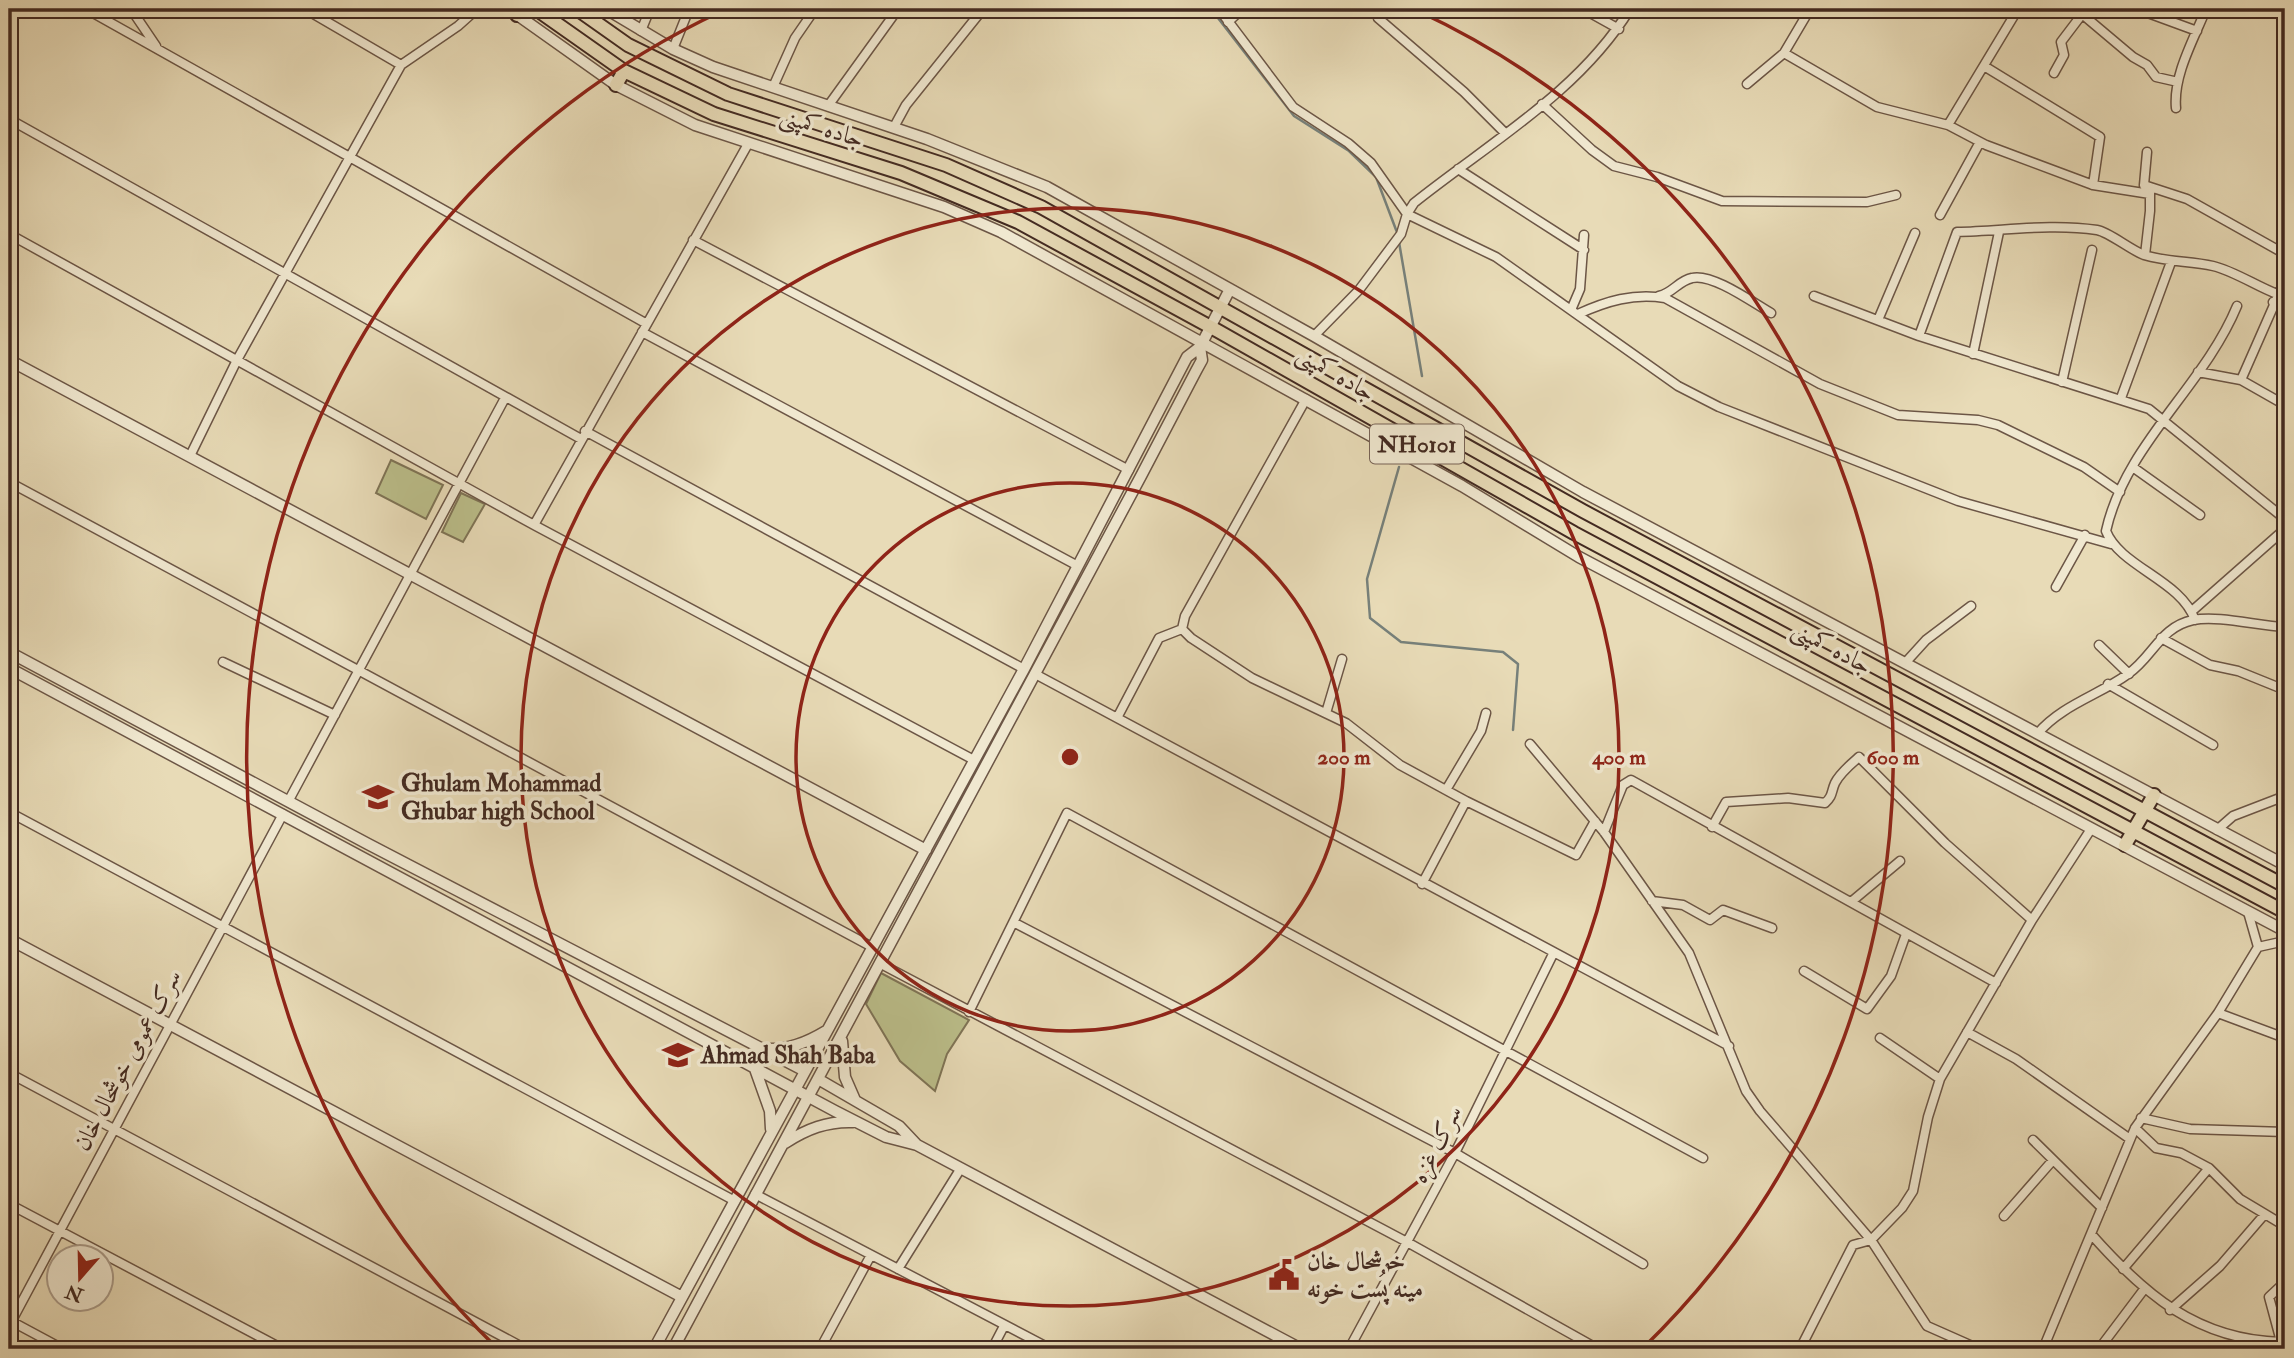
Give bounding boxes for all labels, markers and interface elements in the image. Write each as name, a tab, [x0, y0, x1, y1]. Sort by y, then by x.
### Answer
street label: جاده کمپنی	[776, 100, 868, 156]
street label: جاده کمپنی	[1290, 338, 1381, 409]
road number: NH0101	[1370, 424, 1464, 464]
street label: جاده کمپنی	[1786, 614, 1877, 682]
text: 200 m	[1318, 744, 1371, 771]
text: 400 m	[1591, 744, 1646, 771]
text: 600 m	[1867, 744, 1920, 771]
centre of rings	[1058, 745, 1082, 769]
place label: Ghulam Mohammad Ghubar high School	[401, 768, 601, 827]
school or university icon: Ghulam Mohammad Ghubar high School	[361, 780, 395, 814]
street label: سرک عمومی خوشحال خان	[67, 964, 188, 1156]
school or university icon: Ahmad Shah Baba	[661, 1038, 695, 1072]
place label: Ahmad Shah Baba	[700, 1040, 876, 1071]
street label: سرک غزه	[1404, 1100, 1470, 1189]
north arrow	[46, 1242, 116, 1312]
place label: خوشحال خان مینه پُست خونه	[1307, 1246, 1423, 1305]
public building icon: خوشحال خان مینه پُست خونه	[1267, 1258, 1301, 1292]
text: N	[62, 1279, 88, 1308]

